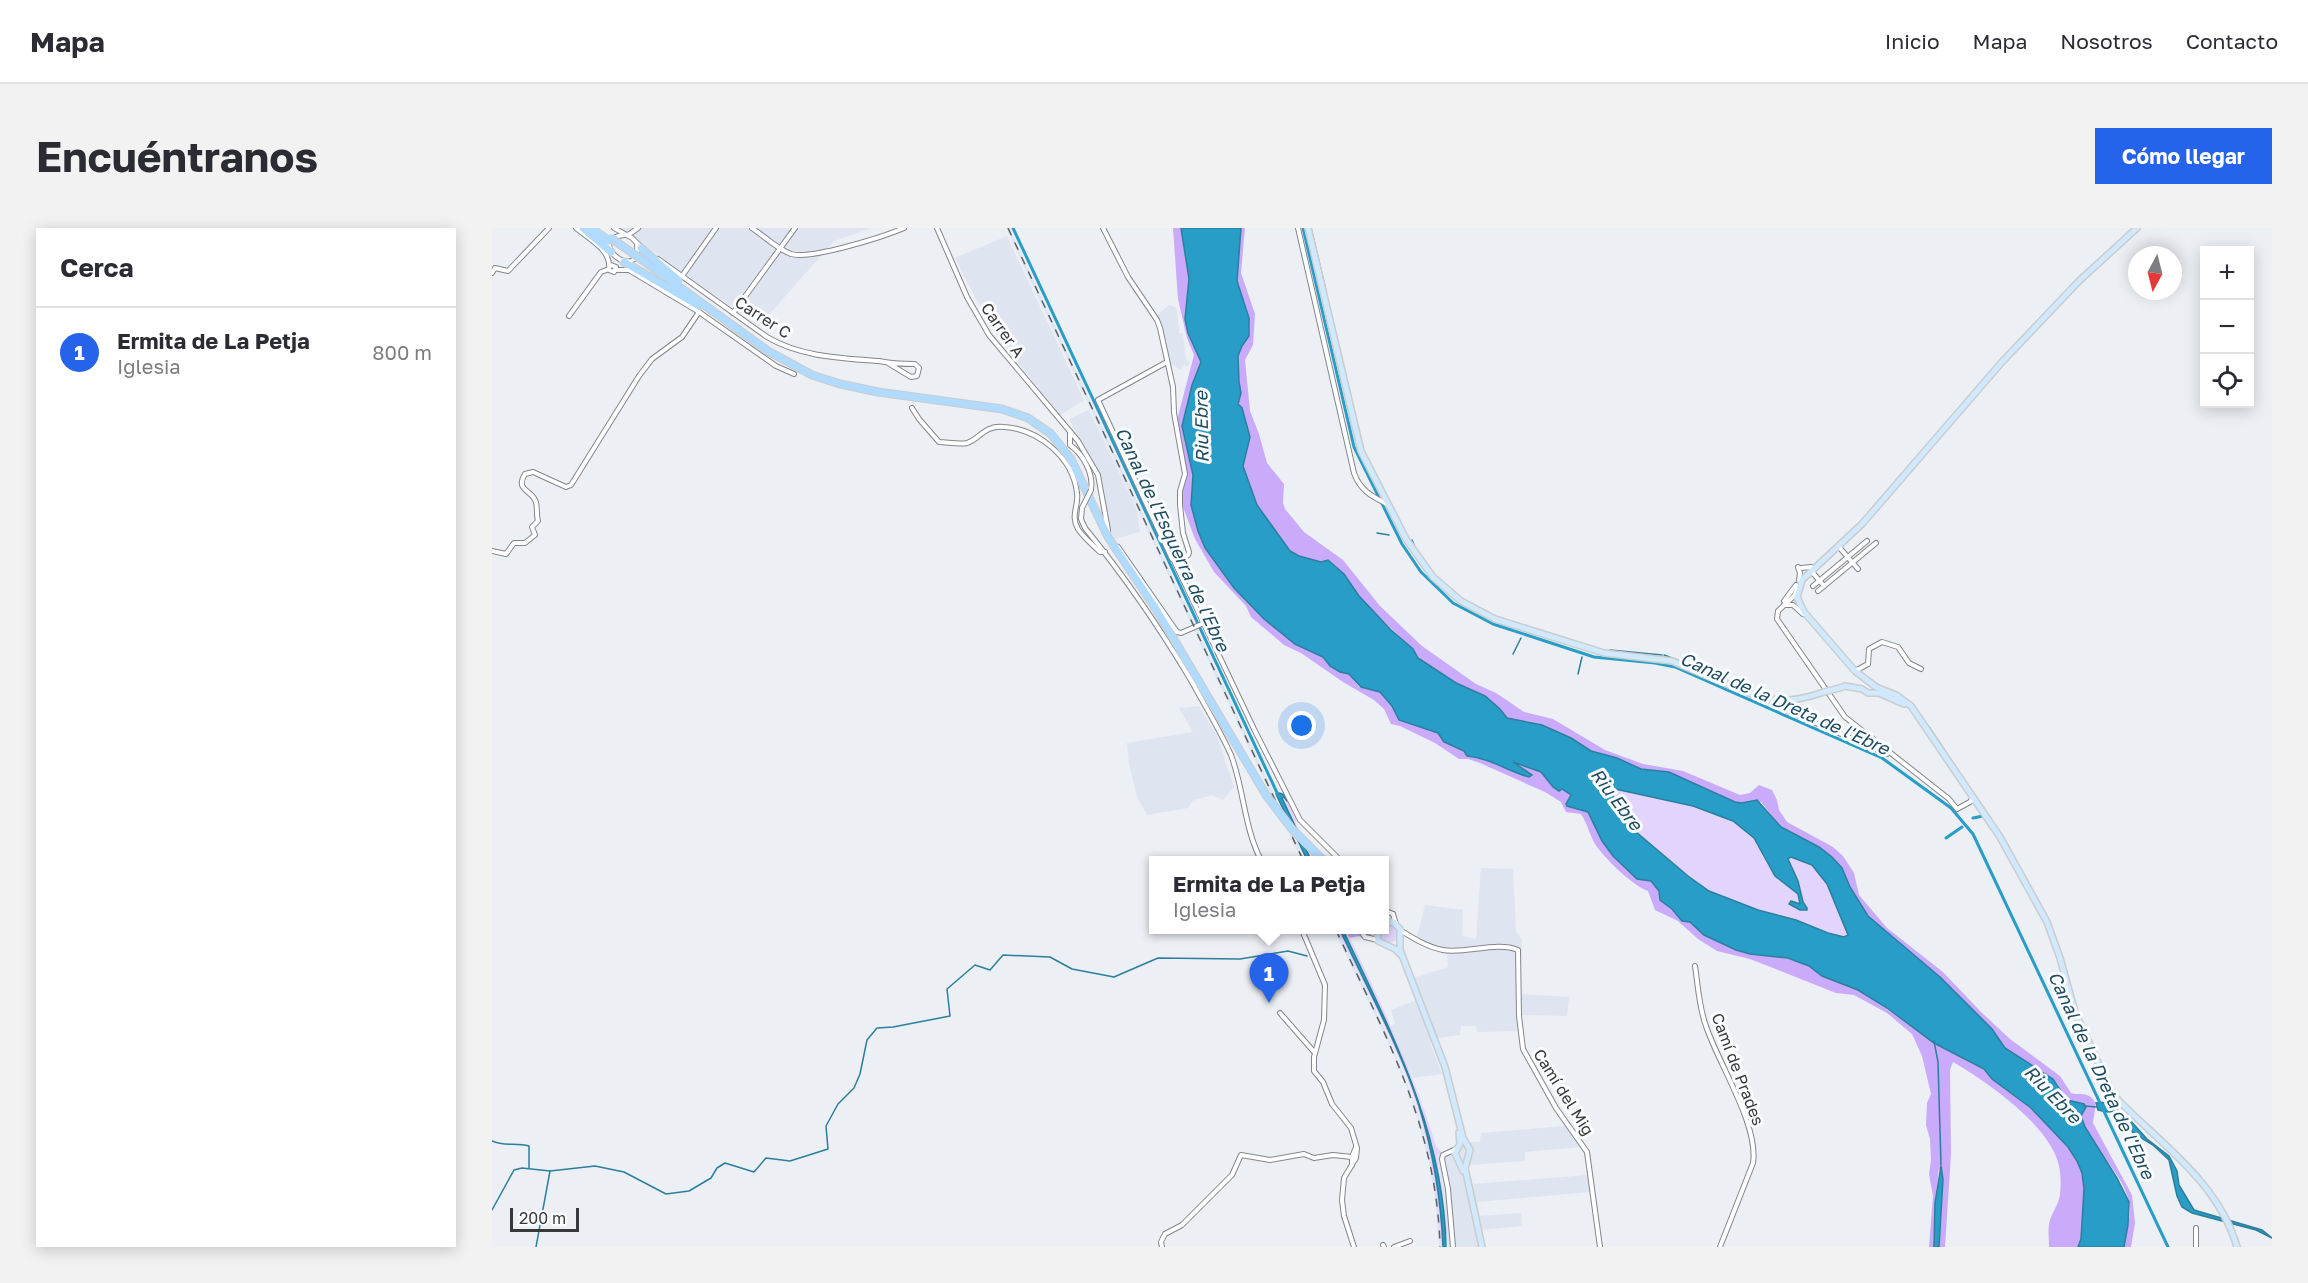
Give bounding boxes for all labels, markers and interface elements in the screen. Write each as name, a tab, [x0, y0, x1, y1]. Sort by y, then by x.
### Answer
text: Mapa	[30, 25, 105, 58]
text: Inicio	[1885, 28, 1940, 54]
text: Mapa	[1973, 28, 2027, 54]
text: Nosotros	[2060, 28, 2153, 54]
text: Contacto	[2186, 28, 2278, 54]
button: Cómo llegar	[2095, 128, 2272, 184]
text: Encuéntranos	[36, 131, 318, 181]
north arrow	[2128, 246, 2182, 300]
map controls	[2200, 246, 2254, 408]
button: +	[2200, 246, 2254, 300]
text: Cerca	[60, 252, 134, 283]
street label: Carrer C	[731, 292, 795, 343]
street label: Carrer A	[977, 299, 1029, 362]
button: −	[2200, 300, 2254, 354]
text: Ermita de La Petja	[117, 327, 310, 354]
text: 1	[74, 340, 85, 364]
text: 800 m	[372, 340, 432, 364]
text: Iglesia	[117, 354, 181, 378]
button: locate	[2200, 354, 2254, 408]
water label: Riu Ebre	[1189, 389, 1213, 463]
water label: Canal de l'Esquerra de l'Ebre	[1111, 423, 1235, 656]
water label: Canal de la Dreta de l'Ebre	[1677, 647, 1894, 760]
your location	[1287, 711, 1316, 740]
water label: Riu Ebre	[1587, 764, 1648, 836]
popup	[1149, 856, 1389, 934]
text: Ermita de La Petja	[1173, 870, 1365, 897]
text: Iglesia	[1173, 897, 1236, 921]
pin: 1	[1250, 954, 1288, 1003]
water label: Canal de la Dreta de l'Ebre	[2044, 968, 2160, 1184]
street label: Camí de Prades	[1707, 1010, 1769, 1128]
street label: Camí del Mig	[1529, 1045, 1599, 1139]
water label: Riu Ebre	[2020, 1061, 2087, 1129]
scale bar	[510, 1205, 579, 1232]
text: 200 m	[519, 1208, 566, 1228]

